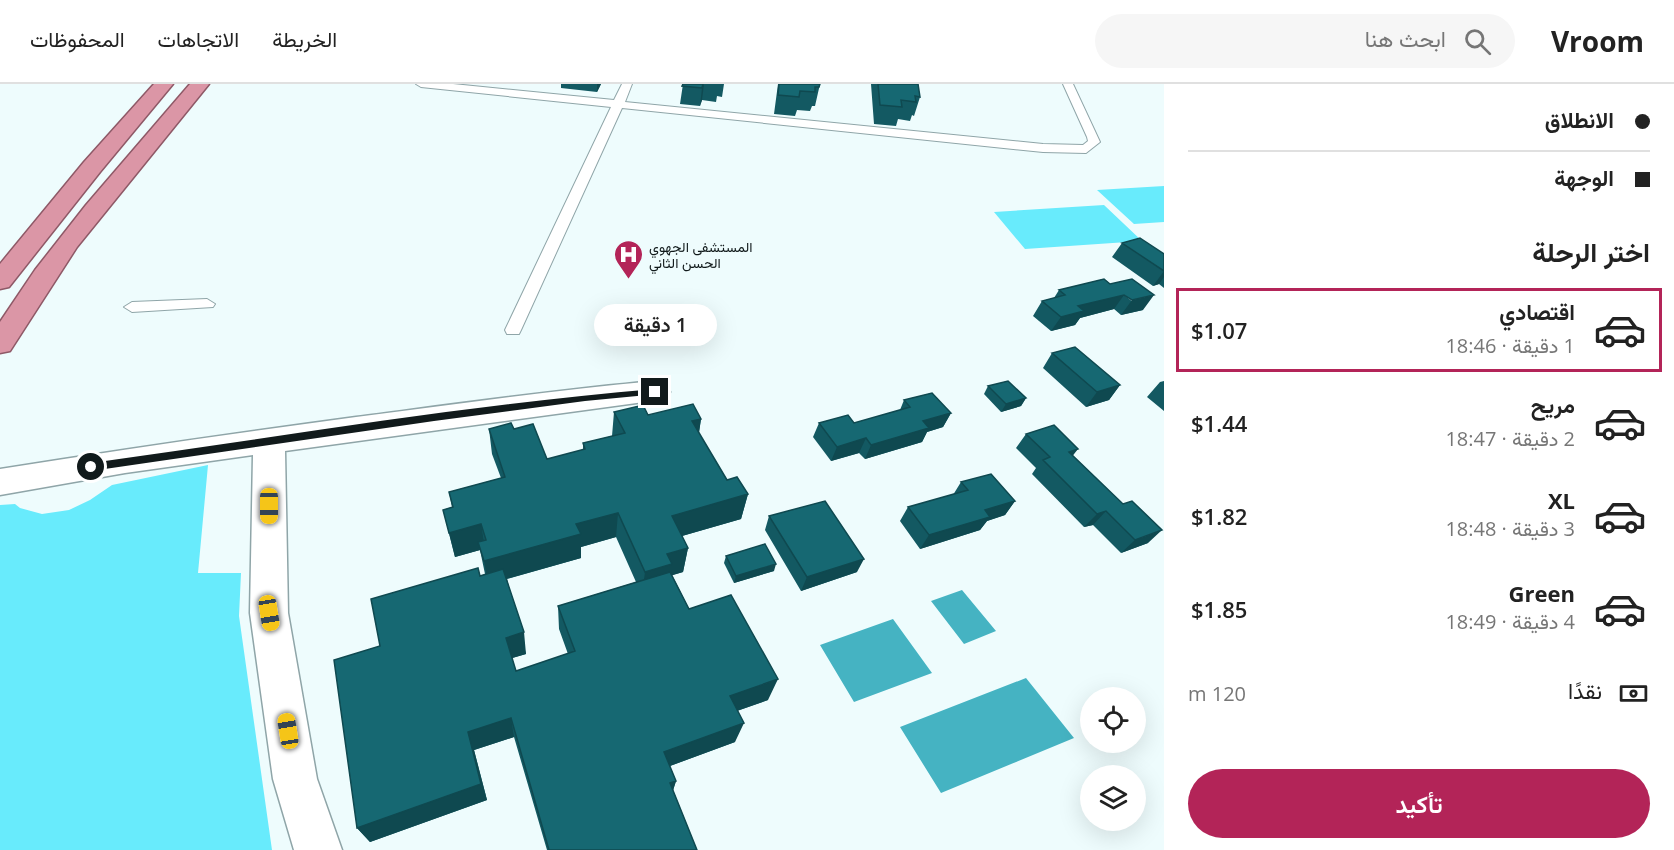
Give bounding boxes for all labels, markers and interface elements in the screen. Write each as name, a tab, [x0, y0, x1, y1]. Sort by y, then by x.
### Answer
search box	[1095, 14, 1515, 68]
text: Vroom	[1551, 22, 1644, 60]
text: ابحث هنا	[1365, 23, 1446, 53]
text: المحفوظات	[30, 25, 125, 53]
text: الاتجاهات	[158, 25, 239, 53]
text: الخريطة	[272, 25, 337, 53]
icon: search	[1461, 25, 1494, 58]
text: الانطلاق	[1545, 104, 1614, 134]
text: الوجهة	[1554, 162, 1614, 192]
text: اختر الرحلة	[1532, 233, 1650, 270]
place label: المستشفى الجهوي الحسن الثاني	[649, 237, 753, 275]
hospital icon: المستشفى الجهوي الحسن الثاني	[612, 238, 644, 280]
text: اقتصادي	[1499, 296, 1575, 326]
icon: car	[1593, 303, 1647, 357]
callout: 1 دقيقة	[594, 305, 716, 347]
text: 1 دقيقة	[624, 311, 687, 338]
text: $1.07	[1191, 315, 1247, 345]
text: 1 دقيقة · 18:46	[1445, 332, 1575, 359]
route end	[641, 378, 668, 405]
text: مريح	[1531, 389, 1575, 419]
icon: car	[1593, 396, 1647, 450]
text: $1.44	[1191, 408, 1247, 438]
text: 2 دقيقة · 18:47	[1445, 425, 1575, 452]
route start	[77, 453, 104, 480]
text: XL	[1548, 485, 1575, 515]
car	[260, 488, 278, 524]
icon: car	[1593, 489, 1647, 543]
text: $1.82	[1191, 501, 1247, 531]
text: 3 دقيقة · 18:48	[1445, 515, 1575, 542]
text: Green	[1509, 578, 1575, 608]
icon: car	[1593, 582, 1647, 636]
car	[257, 594, 281, 632]
text: $1.85	[1191, 594, 1247, 624]
text: 4 دقيقة · 18:49	[1445, 608, 1575, 635]
text: نقدًا	[1568, 675, 1602, 705]
icon: cash	[1617, 677, 1650, 710]
text: 120 m	[1188, 680, 1246, 707]
map controls	[1080, 687, 1146, 831]
button: locate	[1080, 687, 1146, 753]
car	[276, 712, 300, 750]
button: layers	[1080, 765, 1146, 831]
button: تأكيد	[1188, 769, 1650, 838]

